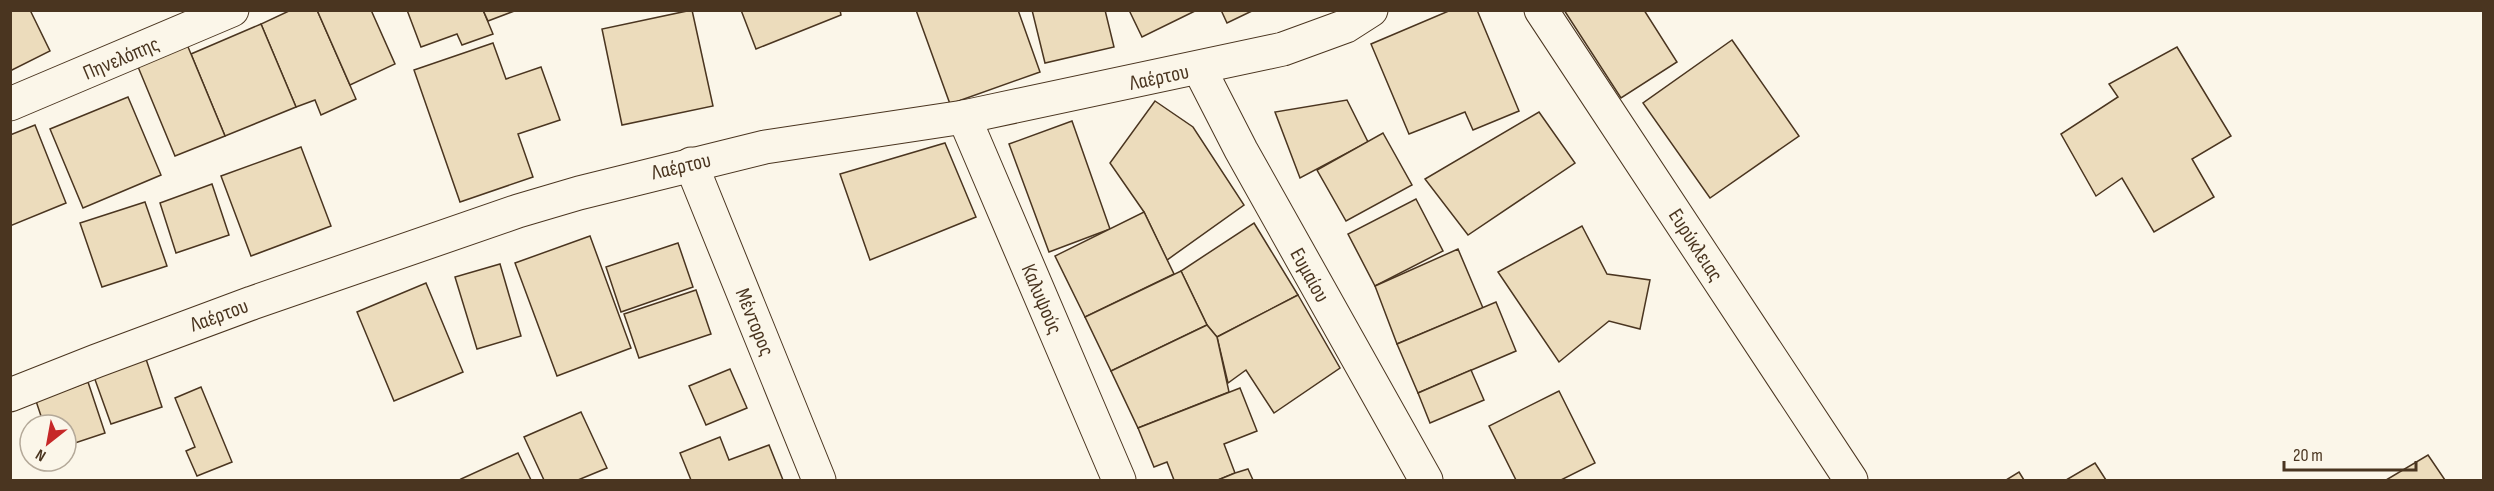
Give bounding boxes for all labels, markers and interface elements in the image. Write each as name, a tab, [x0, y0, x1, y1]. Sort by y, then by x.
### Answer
street label: Πηνελόπης	[79, 31, 163, 86]
street label: Λαέρτου	[1126, 59, 1191, 96]
street label: Λαέρτου	[648, 148, 713, 186]
street label: Ευρύκλειας	[1663, 204, 1728, 286]
street label: Ευμαίου	[1285, 244, 1335, 307]
street label: Καλυψούς	[1016, 260, 1067, 338]
street label: Μέντορος	[730, 285, 779, 360]
street label: Λαέρτου	[186, 293, 252, 338]
north arrow	[18, 413, 78, 473]
scale bar	[2284, 434, 2416, 472]
text: N	[32, 444, 50, 465]
text: 20 m	[2293, 445, 2323, 466]

